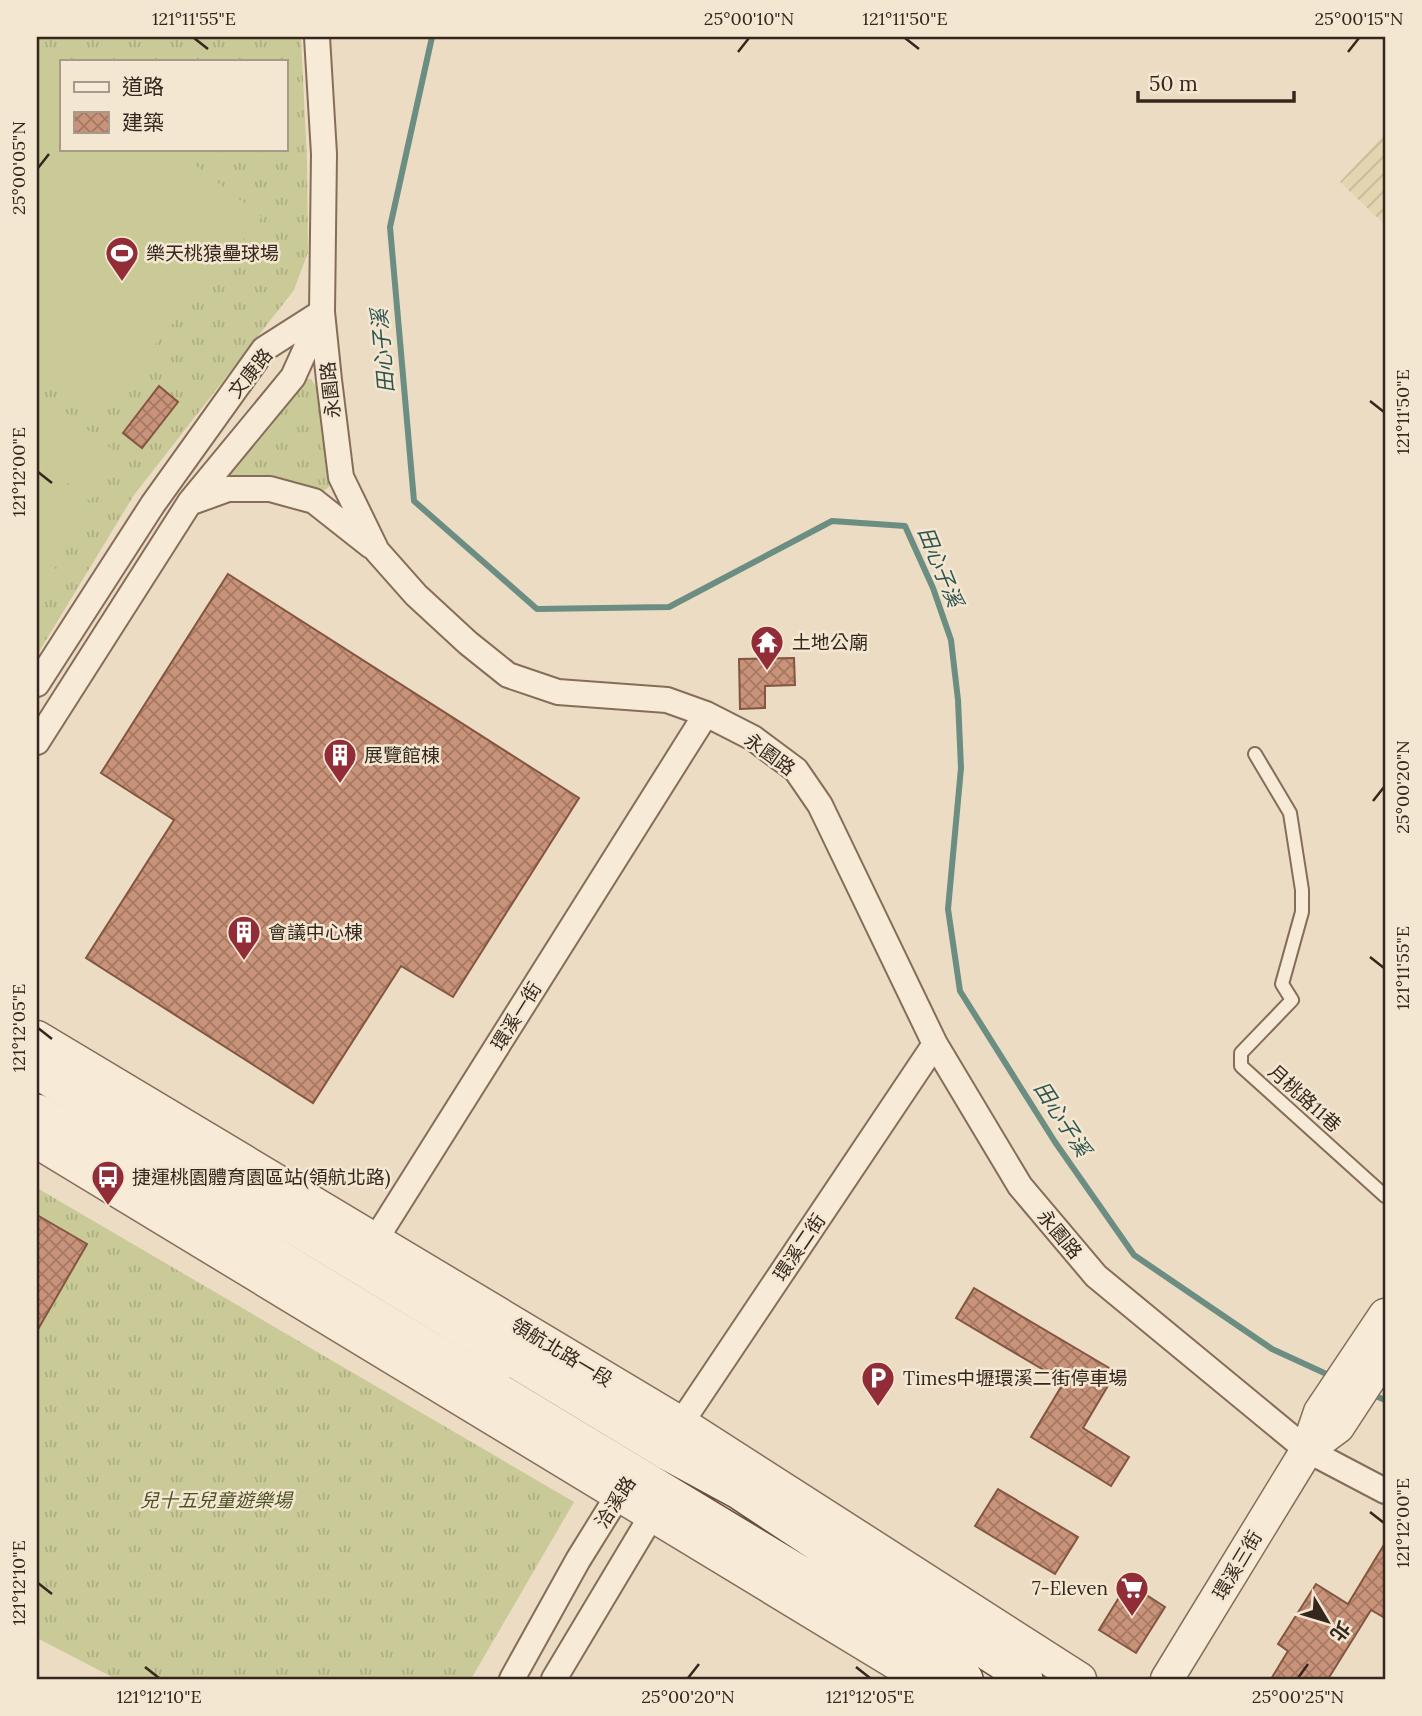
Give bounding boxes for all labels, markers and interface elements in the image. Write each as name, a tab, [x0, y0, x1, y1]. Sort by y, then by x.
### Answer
text: 121°11'55"E	[152, 7, 236, 30]
text: 25°00'10"N	[704, 7, 794, 30]
text: 121°11'50"E	[862, 7, 948, 30]
text: 25°00'15"N	[1314, 7, 1404, 30]
legend	[60, 60, 287, 150]
scale bar	[1138, 60, 1294, 104]
text: 50 m	[1149, 70, 1198, 97]
text: 道路	[122, 73, 164, 100]
text: 建築	[122, 109, 164, 136]
text: 25°00'05"N	[7, 121, 30, 215]
sports icon: 樂天桃猿壘球場	[103, 234, 141, 283]
place label: 樂天桃猿壘球場	[146, 241, 279, 265]
water label: 田心子溪	[365, 305, 400, 394]
street label: 文康路	[223, 343, 277, 403]
street label: 永園路	[315, 360, 345, 420]
text: 121°11'50"E	[1391, 369, 1414, 455]
text: 121°12'00"E	[7, 427, 30, 517]
water label: 田心子溪	[912, 523, 970, 614]
temple icon: 土地公廟	[748, 623, 786, 672]
place label: 土地公廟	[792, 630, 868, 654]
street label: 永園路	[740, 728, 800, 780]
building icon: 展覽館棟	[321, 736, 359, 785]
text: 25°00'20"N	[1391, 740, 1414, 834]
place label: 展覽館棟	[364, 743, 440, 767]
building icon: 會議中心棟	[225, 913, 263, 962]
place label: 會議中心棟	[268, 920, 363, 944]
text: 121°11'55"E	[1391, 926, 1414, 1010]
street label: 環溪一街	[486, 977, 546, 1055]
text: 121°12'05"E	[7, 984, 30, 1072]
street label: 月桃路11巷	[1264, 1059, 1346, 1137]
water label: 田心子溪	[1028, 1076, 1098, 1164]
bus stop icon: 捷運桃園體育園區站(領航北路)	[89, 1158, 127, 1207]
place label: 捷運桃園體育園區站(領航北路)	[132, 1165, 391, 1190]
street label: 永園路	[1032, 1204, 1088, 1264]
street label: 環溪二街	[768, 1209, 830, 1285]
street label: 領航北路一段	[507, 1312, 617, 1392]
parking icon: Times中壢環溪二街停車場	[859, 1359, 897, 1408]
place label: Times中壢環溪二街停車場	[903, 1366, 1128, 1390]
street label: 洽溪路	[589, 1472, 641, 1532]
text: 121°12'00"E	[1391, 1478, 1414, 1568]
park label: 兒十五兒童遊樂場	[140, 1488, 294, 1512]
street label: 環溪三街	[1207, 1526, 1267, 1604]
text: 121°12'10"E	[7, 1540, 30, 1626]
supermarket icon: 7-Eleven	[1113, 1569, 1151, 1618]
place label: 7-Eleven	[1032, 1576, 1108, 1600]
north arrow	[1292, 1586, 1362, 1656]
text: 北	[1325, 1617, 1356, 1646]
text: 121°12'10"E	[116, 1685, 202, 1708]
text: 25°00'20"N	[641, 1685, 735, 1708]
text: 121°12'05"E	[826, 1685, 914, 1708]
text: 25°00'25"N	[1252, 1685, 1344, 1708]

